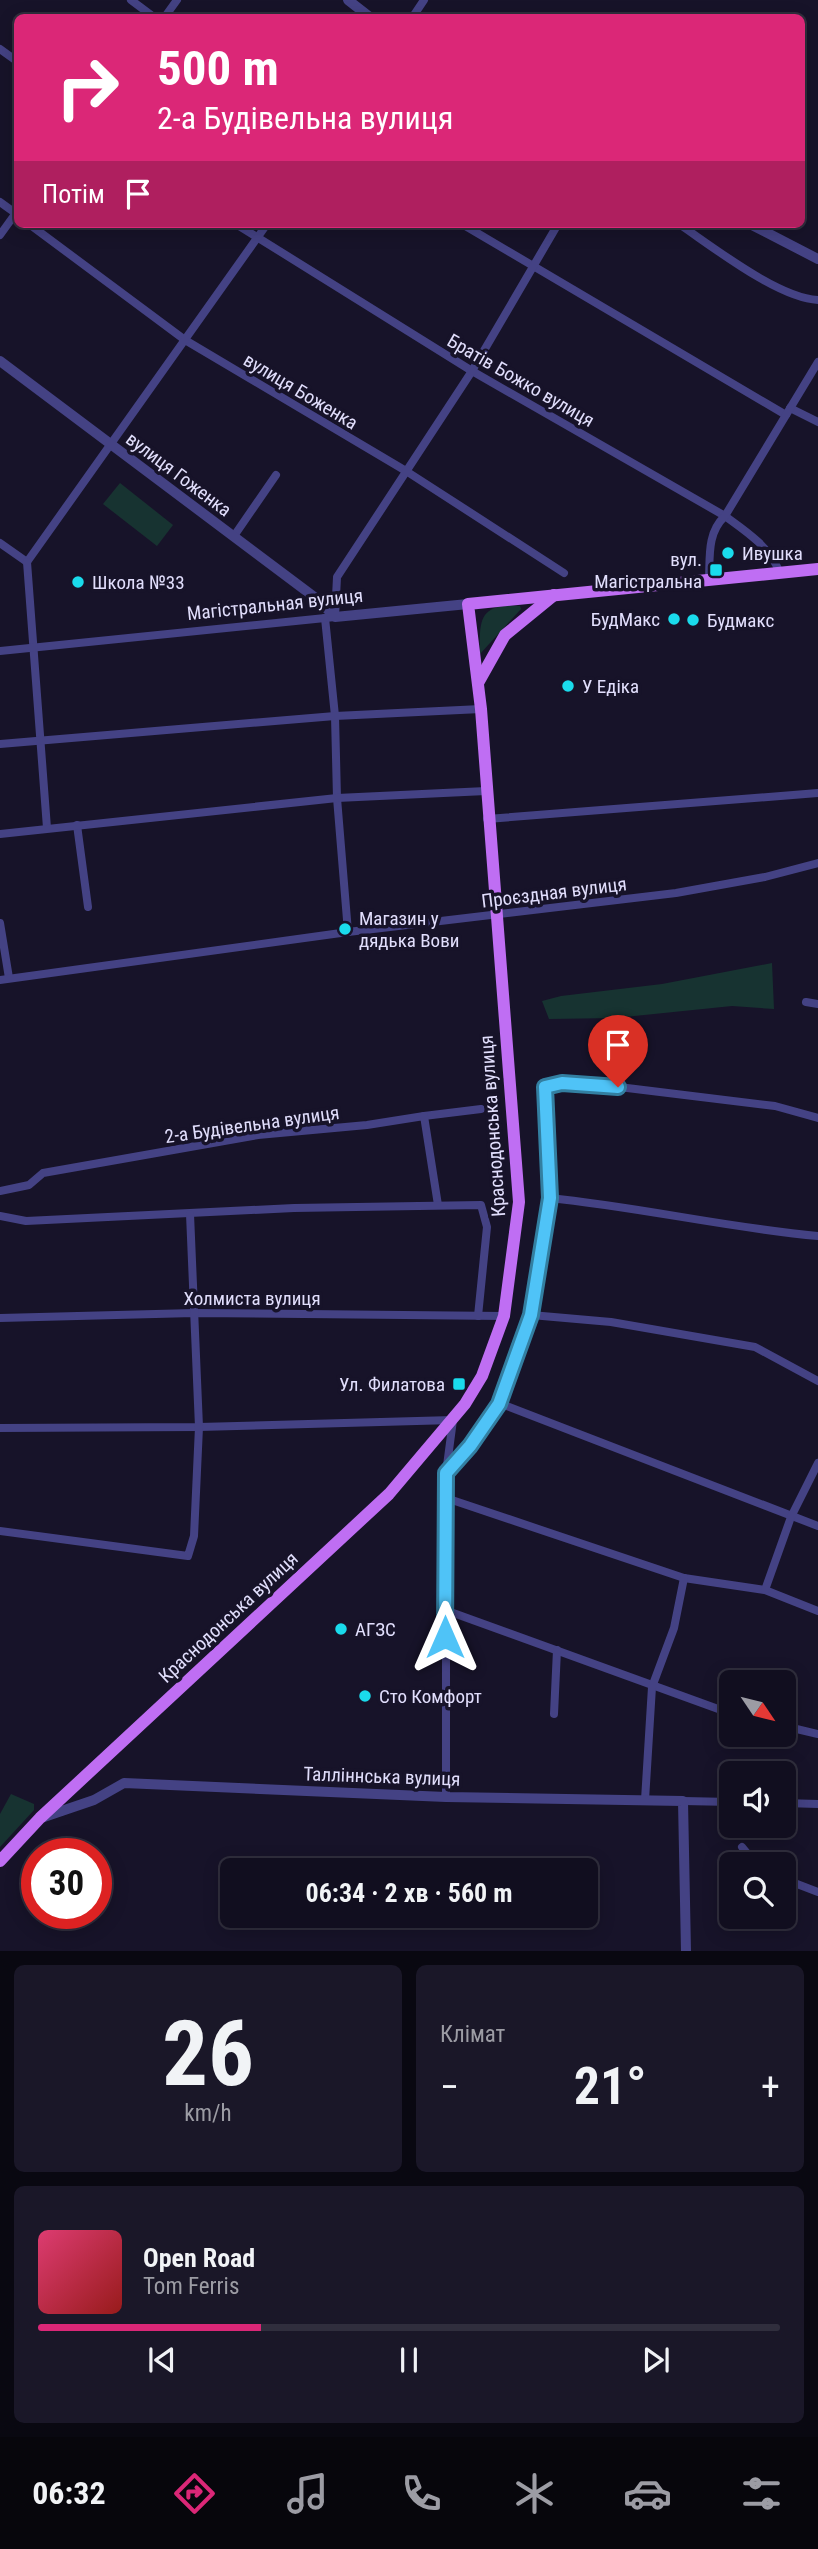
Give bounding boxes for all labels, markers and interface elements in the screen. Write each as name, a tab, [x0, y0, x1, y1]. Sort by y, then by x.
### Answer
text: 500 m	[157, 40, 279, 97]
icon: right	[42, 42, 133, 133]
text: 2-а Будівельна вулиця	[157, 99, 453, 137]
icon: arrive	[119, 175, 157, 213]
text: Потім	[42, 179, 105, 209]
street label: Братів Божко вулиця	[443, 329, 598, 432]
street label: вулиця Боженка	[240, 348, 362, 434]
street label: вулиця Гоженка	[121, 427, 236, 522]
place label: Ивушка	[742, 542, 803, 565]
marker: Ивушка	[720, 545, 736, 561]
place label: вул. Магістральна	[594, 548, 702, 593]
marker: вул. Магістральна	[708, 562, 724, 578]
place label: Школа №33	[92, 571, 185, 594]
marker: Школа №33	[70, 574, 86, 590]
street label: Магістральная вулиця	[186, 584, 364, 625]
place label: БудМакс	[591, 608, 660, 631]
place label: Будмакс	[707, 609, 774, 632]
marker: БудМакс	[666, 611, 682, 627]
marker: Будмакс	[685, 612, 701, 628]
place label: У Едіка	[582, 675, 639, 698]
marker: У Едіка	[560, 678, 576, 694]
street label: Проєздная вулиця	[480, 872, 628, 913]
place label: Магазин у дядька Вови	[359, 907, 459, 952]
marker: Магазин у дядька Вови	[337, 921, 353, 937]
pin	[588, 1015, 648, 1087]
icon: arrive	[599, 1026, 637, 1064]
street label: Краснодонська вулиця	[475, 1035, 510, 1217]
street label: 2-а Будівельна вулиця	[163, 1101, 341, 1148]
street label: Холмиста вулиця	[183, 1287, 321, 1310]
place label: Ул. Филатова	[339, 1373, 445, 1396]
marker: Ул. Филатова	[451, 1376, 467, 1392]
street label: Краснодонська вулиця	[154, 1547, 303, 1688]
position arrow	[408, 1600, 482, 1674]
place label: АГЗС	[355, 1618, 396, 1641]
marker: АГЗС	[333, 1621, 349, 1637]
north arrow	[719, 1670, 796, 1746]
map controls	[719, 1670, 796, 1929]
place label: Сто Комфорт	[379, 1685, 482, 1708]
marker: Сто Комфорт	[357, 1688, 373, 1704]
button: sound	[719, 1761, 796, 1838]
street label: Талліннська вулиця	[303, 1762, 461, 1791]
speed limit sign: 30	[21, 1838, 112, 1929]
button: search	[719, 1852, 796, 1929]
text: 06:34 · 2 хв · 560 m	[306, 1878, 512, 1908]
text: 26	[162, 2001, 254, 2107]
text: Клімат	[440, 2021, 505, 2048]
text: 21°	[574, 2056, 646, 2117]
text: −	[440, 2065, 459, 2109]
text: +	[761, 2065, 780, 2109]
text: km/h	[184, 2100, 232, 2127]
text: Open Road	[143, 2243, 255, 2273]
text: Tom Ferris	[143, 2273, 239, 2300]
icon: previous	[143, 2341, 181, 2379]
icon: pause	[390, 2341, 428, 2379]
icon: next	[637, 2341, 675, 2379]
icon: directions	[170, 2469, 219, 2518]
icon: music	[283, 2469, 332, 2518]
icon: phone	[397, 2469, 446, 2518]
icon: climate	[510, 2469, 559, 2518]
icon: car	[623, 2469, 672, 2518]
icon: filters	[737, 2469, 786, 2518]
text: 06:32	[32, 2474, 106, 2512]

